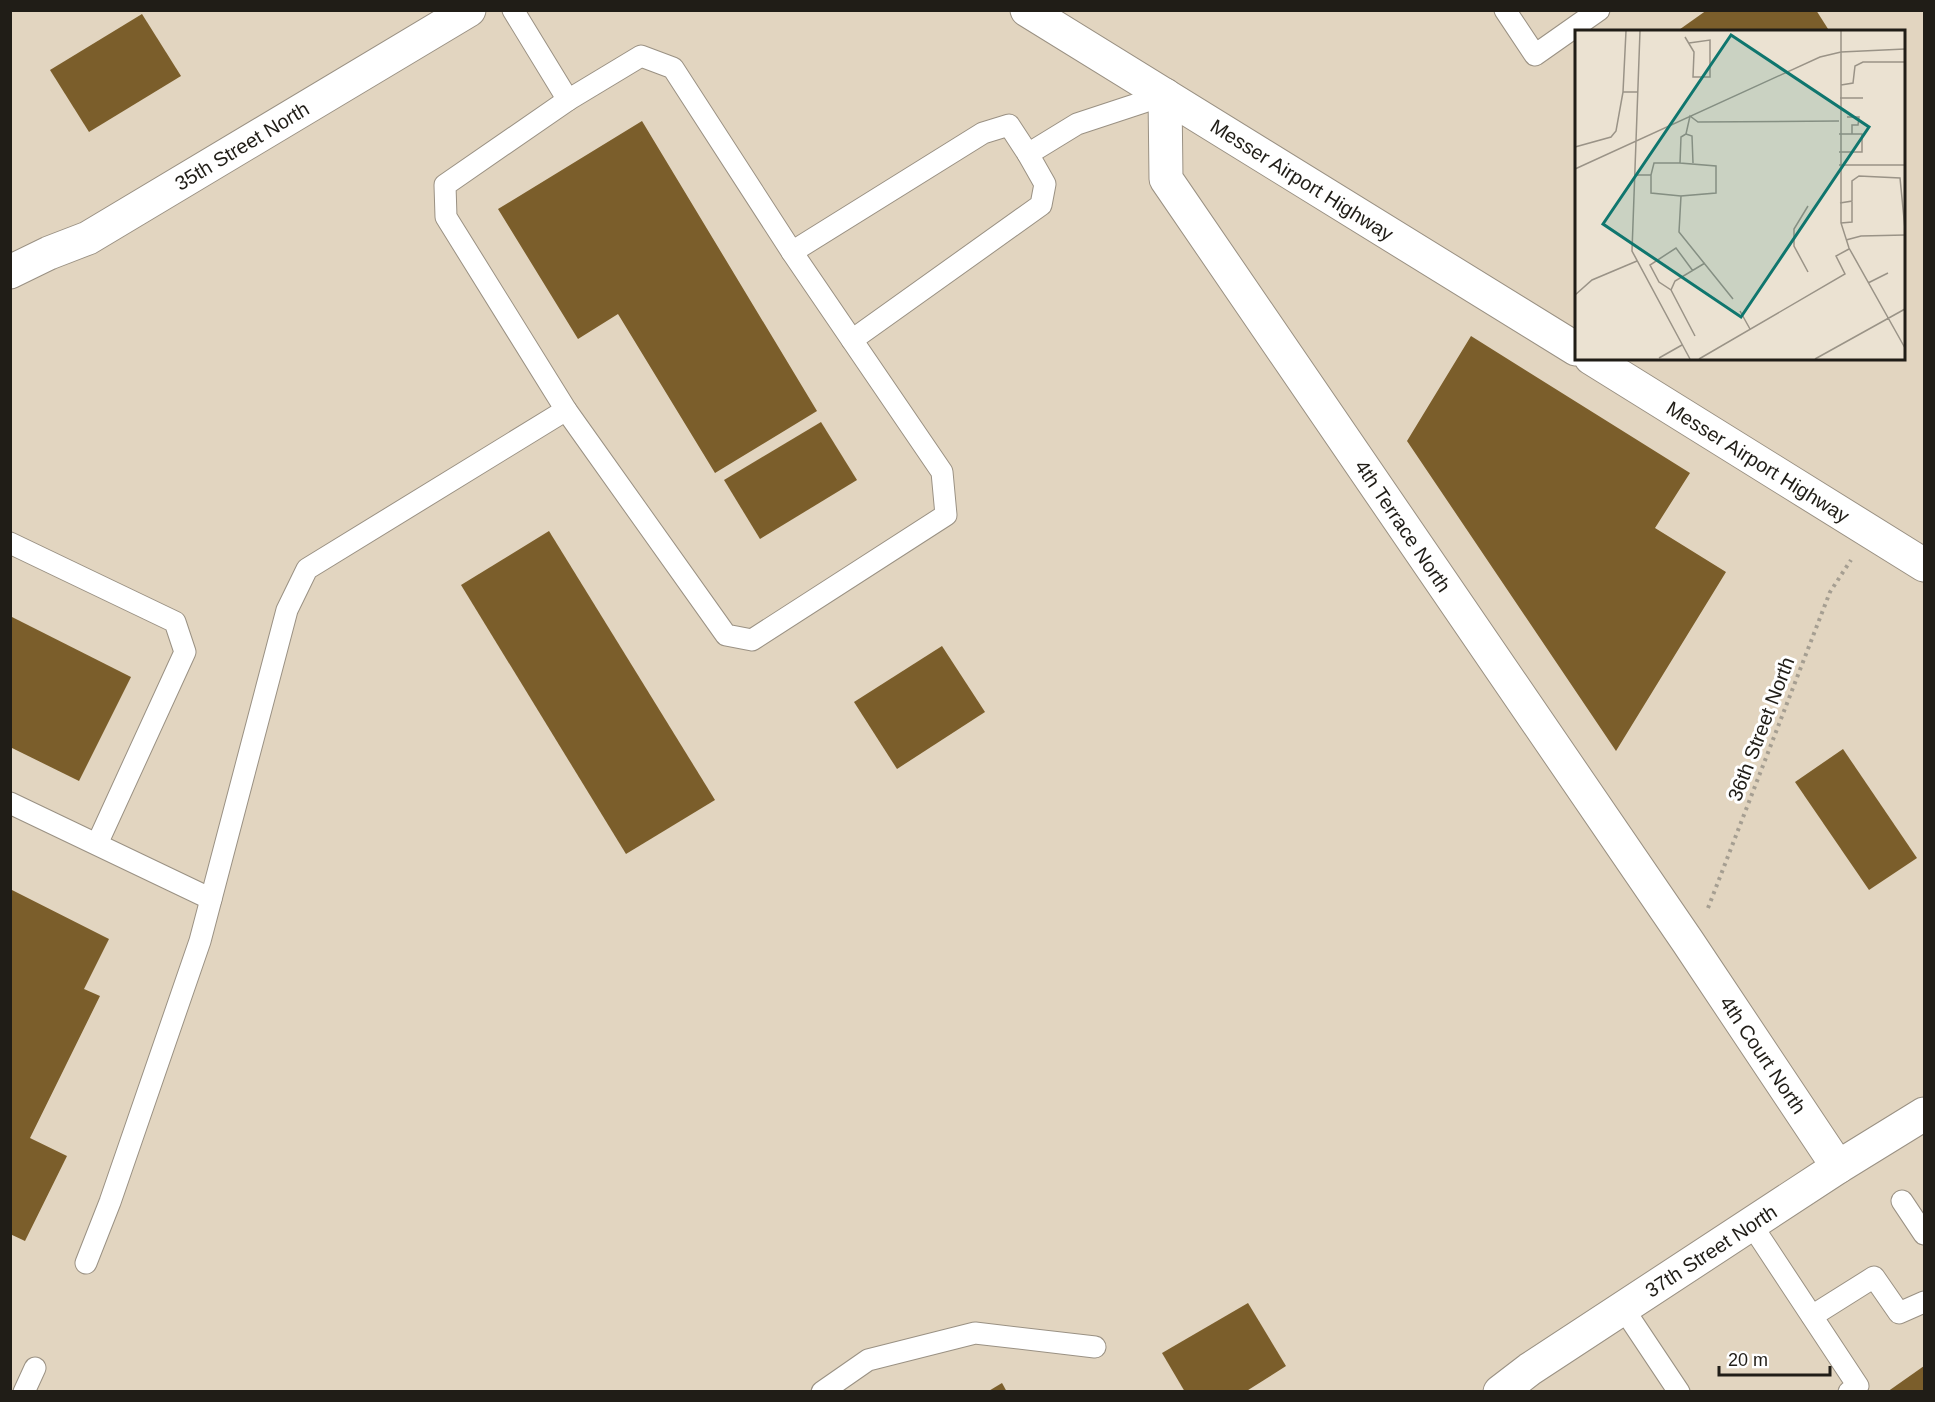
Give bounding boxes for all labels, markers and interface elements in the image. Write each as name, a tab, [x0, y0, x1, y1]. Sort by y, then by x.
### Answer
inset map	[1575, 30, 1905, 360]
street label: 35th Street North	[171, 97, 313, 195]
street label: Messer Airport Highway	[1207, 115, 1397, 245]
street label: Messer Airport Highway	[1663, 397, 1853, 527]
street label: 4th Terrace North	[1351, 456, 1455, 596]
street label: 36th Street North	[1723, 654, 1799, 804]
street label: 4th Court North	[1716, 992, 1810, 1118]
street label: 37th Street North	[1641, 1200, 1781, 1302]
scale bar	[1719, 1339, 1830, 1377]
text: 20 m	[1728, 1350, 1768, 1370]

